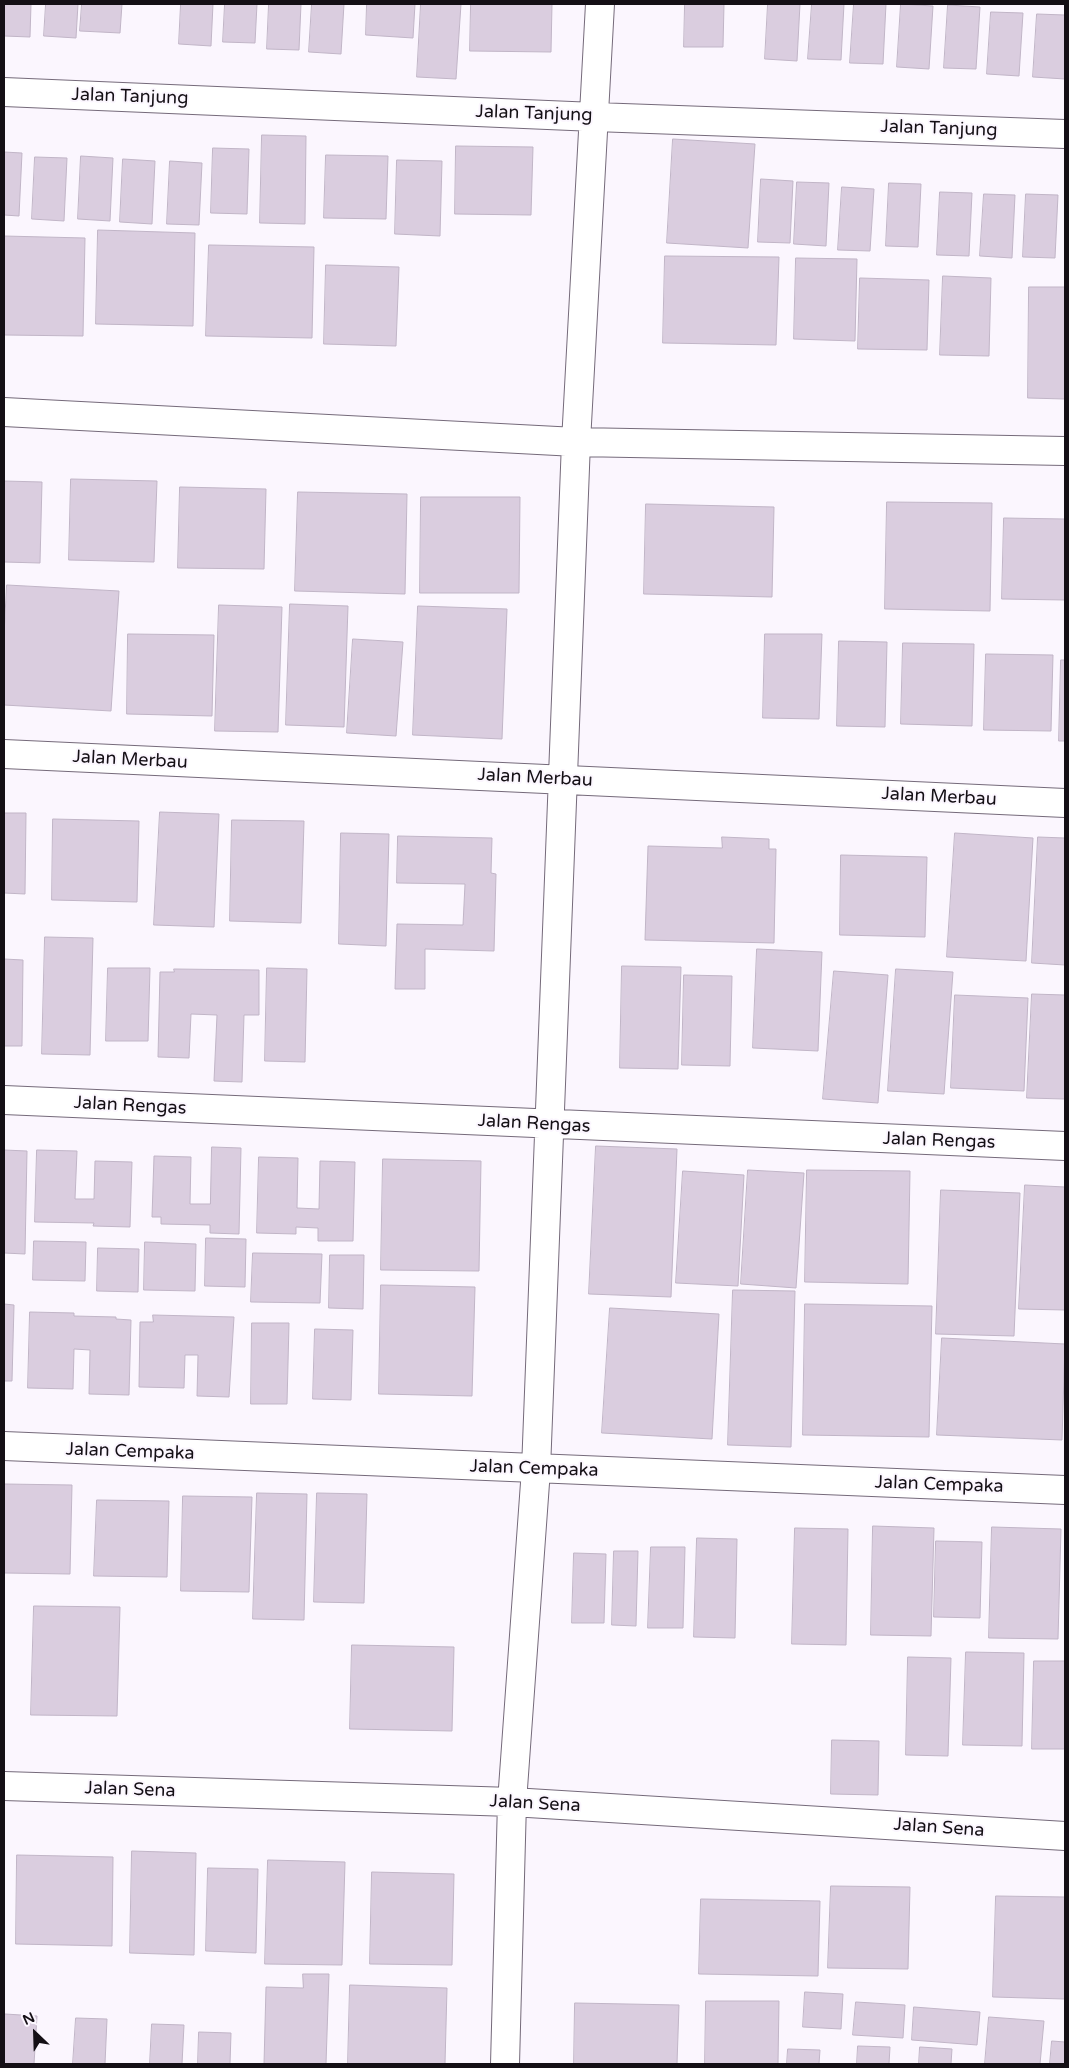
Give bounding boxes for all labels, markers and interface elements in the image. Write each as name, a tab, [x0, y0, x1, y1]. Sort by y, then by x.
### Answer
street label: Jalan Tanjung	[71, 84, 189, 110]
street label: Jalan Tanjung	[475, 101, 593, 127]
street label: Jalan Tanjung	[880, 116, 998, 142]
street label: Jalan Merbau	[72, 746, 188, 774]
street label: Jalan Merbau	[477, 764, 593, 792]
street label: Jalan Merbau	[881, 783, 997, 811]
street label: Jalan Rengas	[73, 1092, 187, 1120]
street label: Jalan Rengas	[477, 1110, 591, 1138]
street label: Jalan Rengas	[882, 1128, 996, 1154]
street label: Jalan Cempaka	[65, 1439, 195, 1465]
street label: Jalan Cempaka	[469, 1456, 599, 1482]
street label: Jalan Cempaka	[874, 1472, 1004, 1498]
street label: Jalan Sena	[84, 1778, 176, 1802]
street label: Jalan Sena	[489, 1791, 581, 1817]
street label: Jalan Sena	[893, 1814, 985, 1842]
north arrow	[10, 2008, 60, 2058]
text: N	[20, 2009, 37, 2029]

